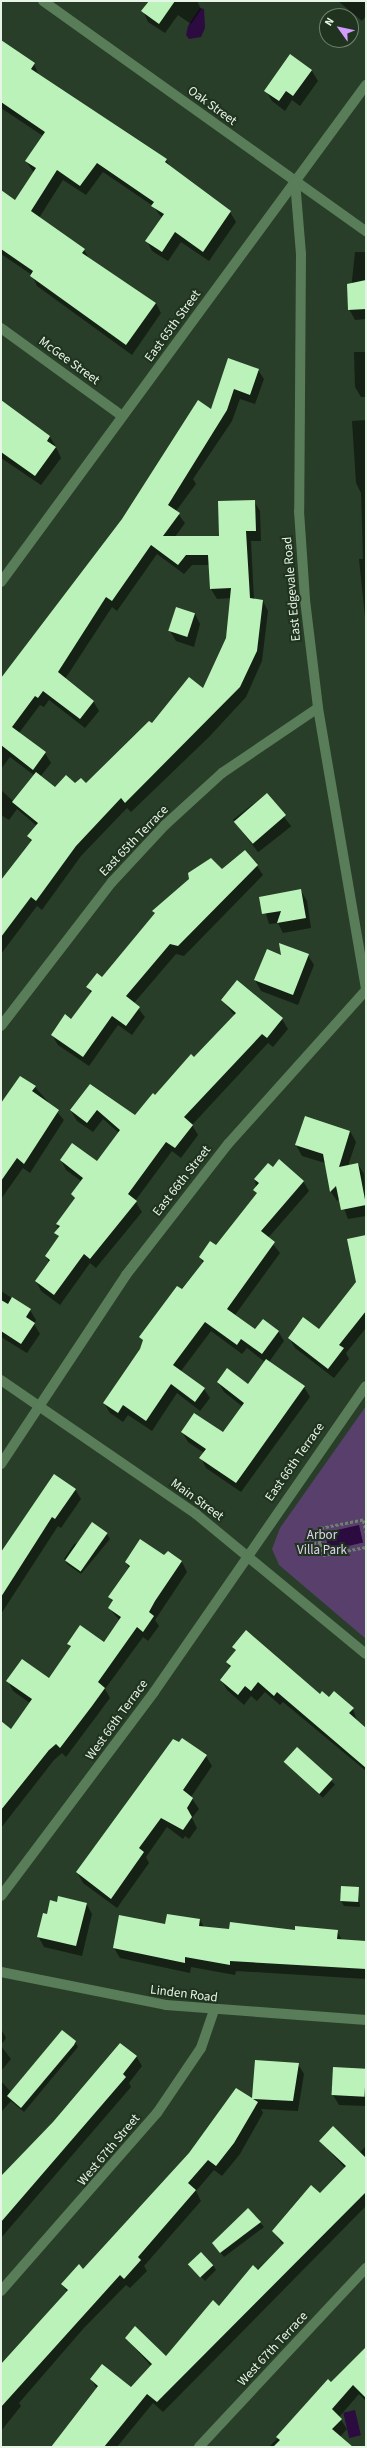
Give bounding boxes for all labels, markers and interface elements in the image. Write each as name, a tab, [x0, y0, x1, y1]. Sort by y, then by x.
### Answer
north arrow	[319, 8, 359, 48]
text: N	[321, 15, 338, 29]
street label: Oak Street	[184, 83, 240, 129]
street label: East 65th Street	[142, 287, 204, 365]
street label: McGee Street	[36, 334, 102, 388]
street label: East Edgevale Road	[280, 536, 304, 642]
street label: East 65th Terrace	[96, 802, 172, 880]
street label: East 66th Street	[150, 1143, 214, 1219]
street label: East 66th Terrace	[262, 1420, 328, 1504]
street label: Main Street	[168, 1476, 226, 1524]
park label: Arbor Villa Park	[297, 1528, 347, 1559]
street label: West 66th Terrace	[83, 1677, 151, 1763]
street label: Linden Road	[149, 1982, 219, 2006]
street label: West 67th Street	[75, 2111, 143, 2189]
street label: West 67th Terrace	[235, 2309, 311, 2389]

